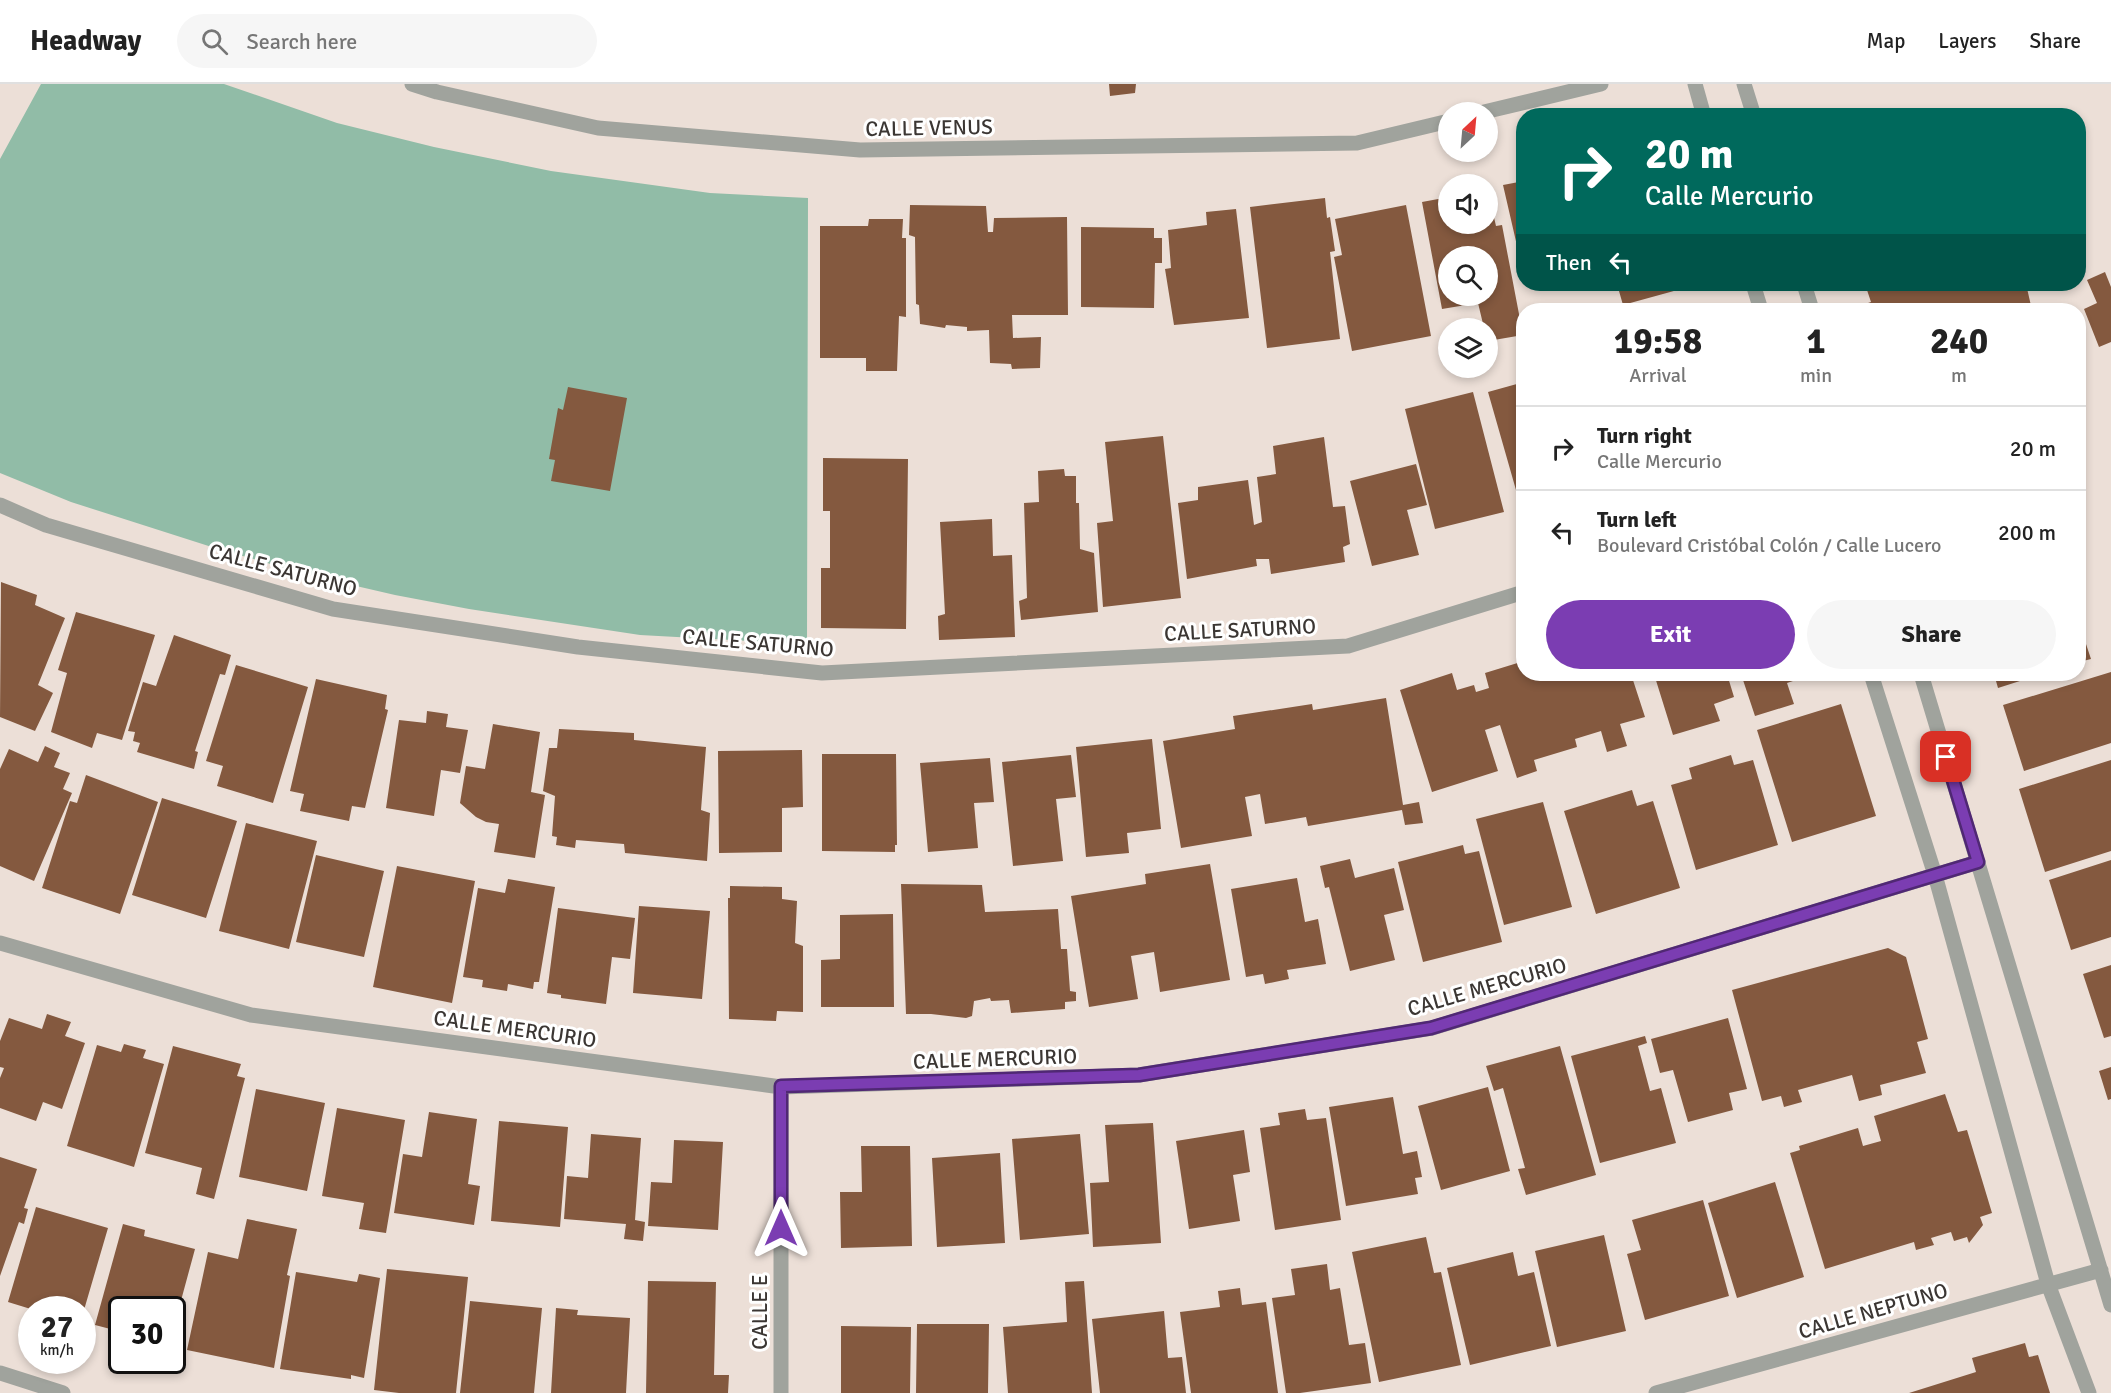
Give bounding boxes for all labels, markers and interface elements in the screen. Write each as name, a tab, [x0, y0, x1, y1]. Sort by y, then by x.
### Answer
search box	[177, 14, 597, 68]
text: Headway	[30, 24, 141, 58]
icon: search	[198, 25, 231, 58]
text: Search here	[246, 28, 357, 55]
text: Map	[1867, 28, 1905, 54]
text: Layers	[1938, 28, 1996, 54]
text: Share	[2029, 28, 2081, 54]
north arrow	[1438, 102, 1498, 162]
map controls	[1438, 102, 1498, 378]
street label: CALLE VENUS	[865, 114, 993, 142]
text: 20 m	[1645, 129, 1734, 180]
icon: right	[1546, 132, 1624, 210]
button: sound	[1438, 174, 1498, 234]
text: Calle Mercurio	[1645, 180, 1814, 213]
button: search	[1438, 246, 1498, 306]
icon: left	[1604, 246, 1637, 279]
text: Then	[1546, 249, 1592, 276]
button: layers	[1438, 318, 1498, 378]
text: 19:58	[1614, 319, 1702, 364]
text: 1	[1806, 319, 1826, 364]
text: 240	[1930, 319, 1988, 364]
text: Arrival	[1629, 363, 1687, 388]
text: min	[1800, 363, 1832, 388]
text: m	[1951, 363, 1967, 388]
text: Turn right	[1597, 422, 1692, 449]
icon: right	[1546, 432, 1579, 465]
text: 20 m	[2010, 435, 2056, 462]
text: Calle Mercurio	[1597, 449, 1722, 474]
text: Turn left	[1597, 506, 1677, 533]
icon: left	[1546, 516, 1579, 549]
text: 200 m	[1998, 519, 2056, 546]
text: Boulevard Cristóbal Colón / Calle Lucero	[1597, 533, 1941, 558]
street label: CALLE SATURNO	[206, 538, 360, 602]
button: Exit	[1546, 600, 1795, 669]
button: Share	[1807, 600, 2056, 669]
street label: CALLE SATURNO	[1163, 613, 1317, 647]
street label: CALLE SATURNO	[681, 623, 835, 663]
pin	[1920, 731, 1971, 782]
icon: arrive	[1929, 740, 1962, 773]
street label: CALLE MERCURIO	[1405, 952, 1569, 1022]
street label: CALLE MERCURIO	[432, 1005, 598, 1053]
street label: CALLE MERCURIO	[913, 1043, 1077, 1075]
position arrow	[749, 1196, 813, 1260]
street label: CALLE E	[747, 1274, 773, 1350]
street label: CALLE NEPTUNO	[1795, 1277, 1951, 1345]
speed limit sign: 30	[108, 1296, 186, 1374]
text: 27	[41, 1309, 73, 1346]
text: km/h	[40, 1341, 74, 1359]

